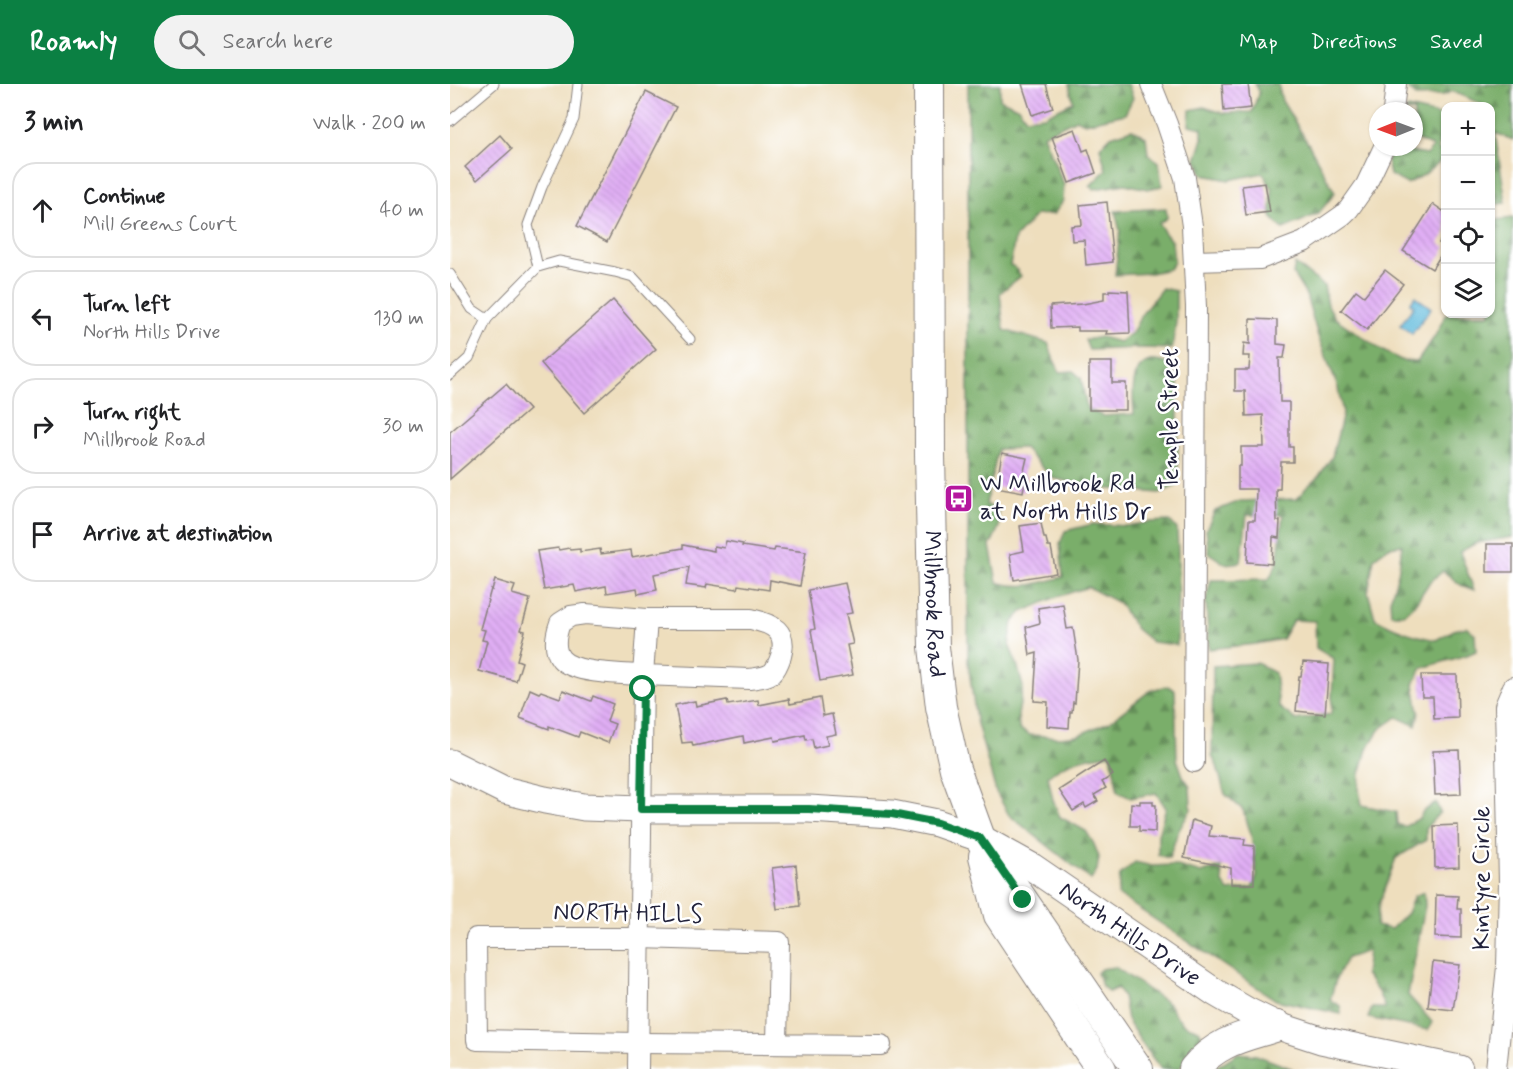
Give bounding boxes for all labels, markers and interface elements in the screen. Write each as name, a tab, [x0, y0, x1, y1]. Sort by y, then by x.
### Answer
search box	[154, 15, 574, 69]
text: Roamly	[30, 24, 118, 61]
icon: search	[175, 26, 208, 59]
text: Search here	[223, 28, 333, 56]
text: Map	[1239, 28, 1278, 56]
text: Directions	[1311, 28, 1397, 56]
text: Saved	[1430, 28, 1483, 56]
north arrow	[1369, 102, 1423, 156]
map controls	[1441, 102, 1495, 318]
button: +	[1441, 102, 1495, 156]
text: 3 min	[24, 106, 84, 140]
text: Walk · 200 m	[313, 110, 426, 137]
button: −	[1441, 156, 1495, 210]
text: Continue	[83, 183, 165, 211]
icon: ahead	[26, 194, 59, 227]
text: 40 m	[380, 197, 424, 224]
button: locate	[1441, 210, 1495, 264]
text: Mill Greens Court	[83, 211, 237, 238]
button: layers	[1441, 264, 1495, 318]
text: Turn left	[83, 291, 171, 319]
icon: left	[26, 302, 59, 335]
text: 130 m	[373, 305, 424, 332]
text: North Hills Drive	[83, 319, 221, 346]
street label: Temple Street	[1155, 348, 1186, 490]
text: Turn right	[83, 399, 181, 427]
icon: right	[26, 410, 59, 443]
text: 30 m	[382, 413, 424, 440]
text: Millbrook Road	[83, 427, 206, 454]
place label: W Millbrook Rd at North Hills Dr	[980, 469, 1152, 528]
bus stop icon: W Millbrook Rd at North Hills Dr	[943, 482, 975, 514]
icon: arrive	[26, 518, 59, 551]
text: Arrive at destination	[83, 520, 273, 548]
street label: Millbrook Road	[916, 530, 953, 679]
route start	[629, 675, 655, 701]
street label: Kintyre Circle	[1467, 806, 1498, 950]
street label: North Hills Drive	[1053, 875, 1207, 994]
route end	[1009, 886, 1035, 912]
street label: NORTH HILLS	[553, 897, 703, 931]

